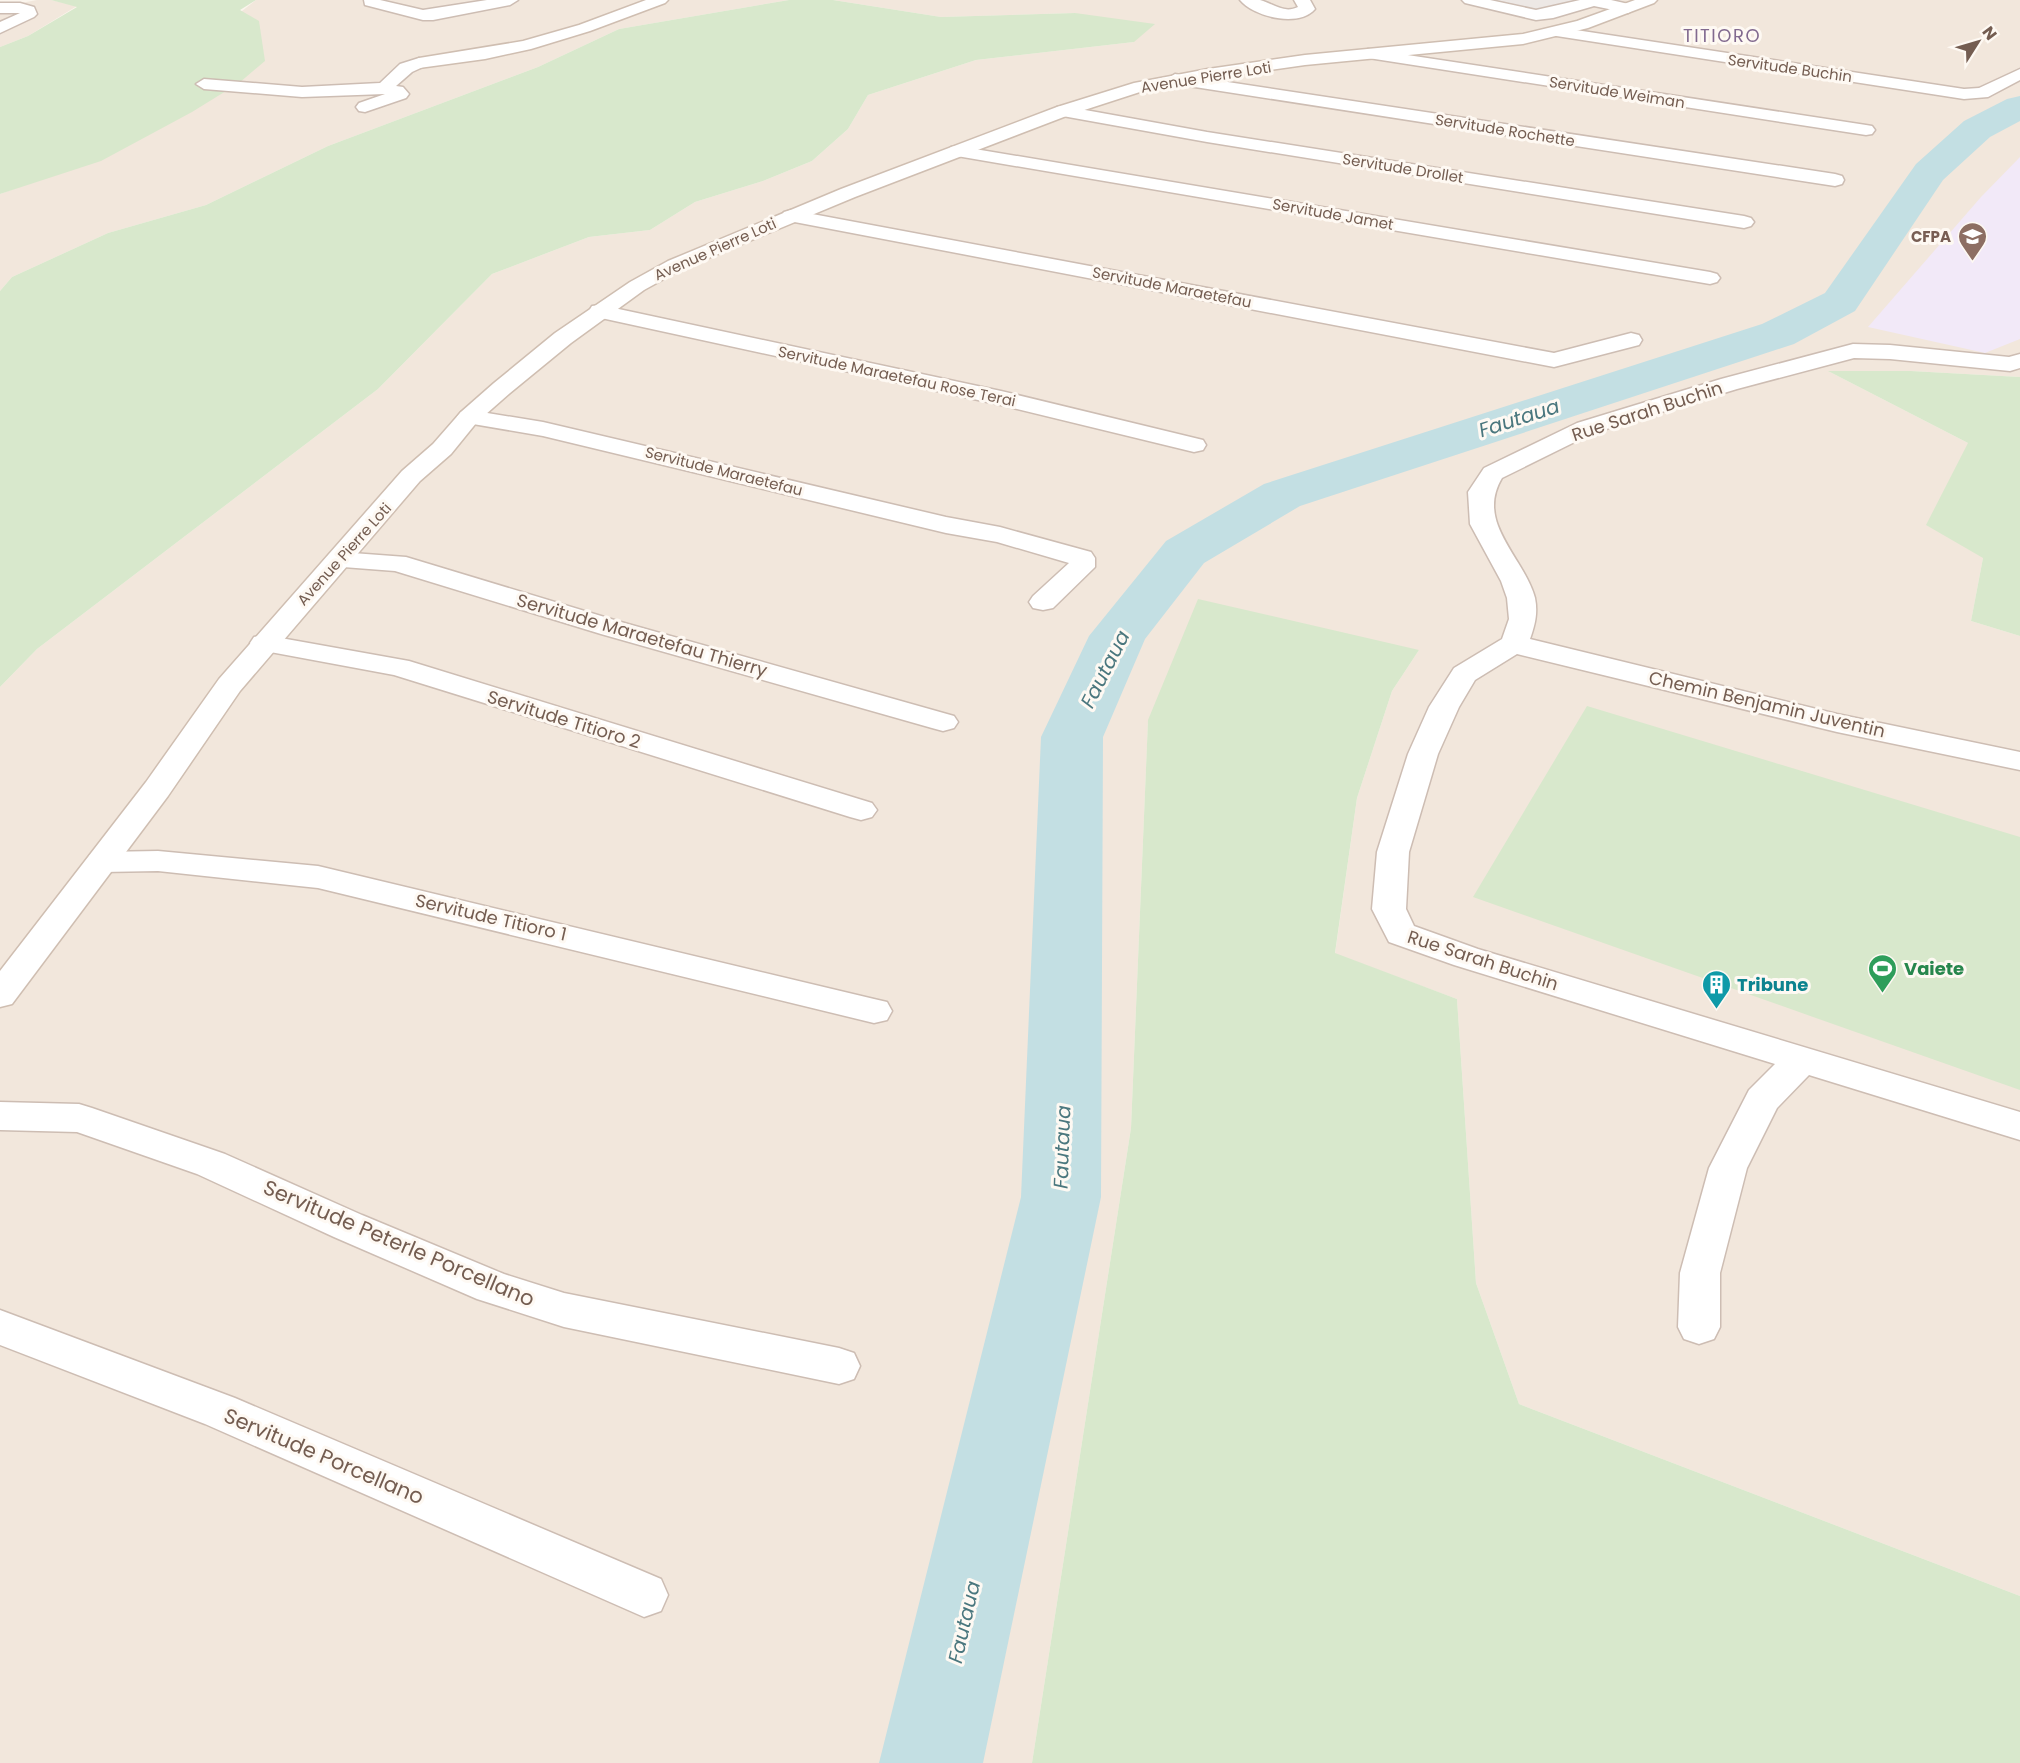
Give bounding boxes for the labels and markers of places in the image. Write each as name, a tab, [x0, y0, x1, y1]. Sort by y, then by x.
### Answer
school or university icon: CFPA	[1956, 220, 1988, 262]
place label: CFPA	[1911, 226, 1951, 247]
sports icon: Vaiete	[1867, 952, 1899, 994]
place label: Vaiete	[1904, 956, 1964, 981]
building icon: Tribune	[1700, 968, 1732, 1010]
place label: Tribune	[1737, 972, 1808, 997]

